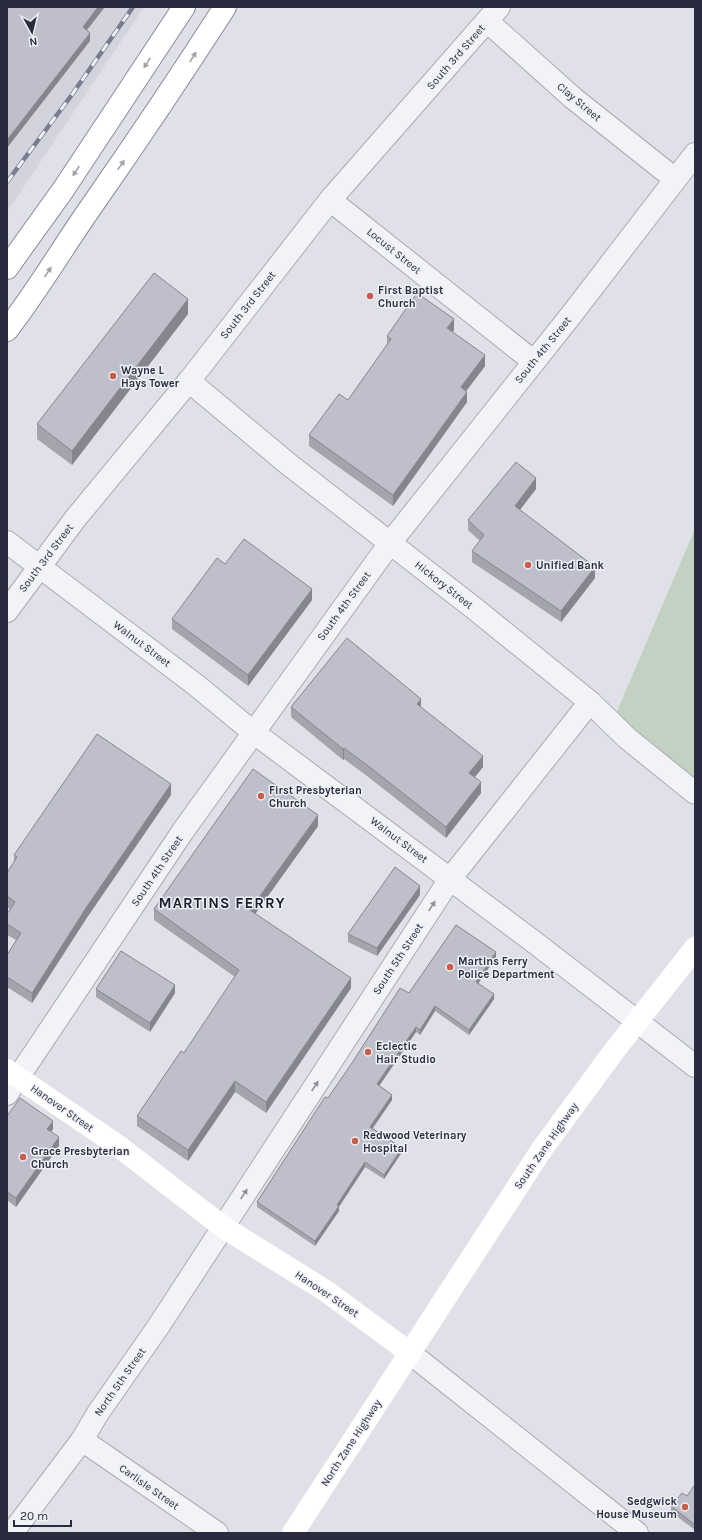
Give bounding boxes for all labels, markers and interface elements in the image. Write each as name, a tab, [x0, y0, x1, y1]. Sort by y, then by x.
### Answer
north arrow	[12, 12, 52, 52]
street label: South 3rd Street	[424, 22, 488, 92]
text: N	[29, 34, 38, 48]
one-way arrow	[190, 51, 197, 62]
one-way arrow	[144, 57, 151, 69]
street label: Clay Street	[554, 80, 604, 124]
one-way arrow	[117, 160, 125, 170]
one-way arrow	[72, 166, 80, 177]
street label: Locust Street	[364, 225, 424, 277]
one-way arrow	[44, 267, 52, 278]
street label: South 3rd Street	[217, 268, 279, 342]
place label: First Baptist Church	[378, 284, 444, 310]
marker: First Baptist Church	[365, 291, 375, 301]
street label: South 4th Street	[512, 314, 574, 386]
place label: Wayne L Hays Tower	[121, 364, 180, 390]
marker: Wayne L Hays Tower	[108, 371, 118, 381]
street label: South 3rd Street	[16, 521, 76, 595]
street label: Hickory Street	[412, 558, 476, 612]
place label: Unified Bank	[536, 559, 604, 572]
marker: Unified Bank	[523, 560, 533, 570]
street label: South 4th Street	[315, 569, 373, 643]
street label: Walnut Street	[111, 618, 173, 670]
place label: First Presbyterian Church	[269, 784, 362, 810]
marker: First Presbyterian Church	[256, 791, 266, 801]
street label: Walnut Street	[368, 814, 430, 866]
street label: South 4th Street	[129, 833, 185, 909]
district label: MARTINS FERRY	[159, 894, 285, 912]
one-way arrow	[428, 901, 436, 911]
street label: South 5th Street	[370, 921, 426, 997]
place label: Martins Ferry Police Department	[458, 955, 555, 981]
marker: Martins Ferry Police Department	[445, 962, 455, 972]
place label: Eclectic Hair Studio	[376, 1040, 436, 1066]
marker: Eclectic Hair Studio	[363, 1047, 373, 1057]
one-way arrow	[311, 1080, 319, 1091]
street label: Hanover Street	[28, 1081, 96, 1135]
street label: South Zane Highway	[511, 1100, 581, 1192]
place label: Redwood Veterinary Hospital	[363, 1129, 467, 1155]
marker: Redwood Veterinary Hospital	[350, 1136, 360, 1146]
place label: Grace Presbyterian Church	[31, 1145, 130, 1171]
marker: Grace Presbyterian Church	[18, 1152, 28, 1162]
one-way arrow	[240, 1189, 248, 1200]
street label: Hanover Street	[293, 1268, 361, 1320]
street label: North 5th Street	[92, 1345, 148, 1419]
street label: North Zane Highway	[318, 1397, 384, 1489]
street label: Carlisle Street	[116, 1461, 182, 1513]
place label: Sedgwick House Museum	[596, 1495, 677, 1521]
scale bar	[14, 1502, 71, 1528]
marker: Sedgwick House Museum	[680, 1502, 690, 1512]
text: 20 m	[20, 1509, 48, 1523]

